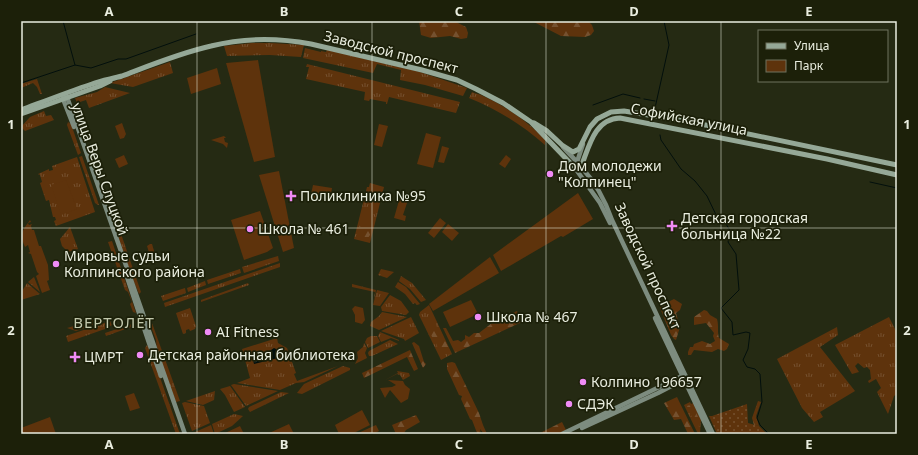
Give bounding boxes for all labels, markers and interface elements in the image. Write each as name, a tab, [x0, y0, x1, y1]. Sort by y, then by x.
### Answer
text: A	[105, 2, 114, 20]
text: B	[280, 2, 288, 20]
text: C	[455, 2, 463, 20]
text: D	[629, 2, 639, 20]
text: E	[805, 2, 813, 20]
street label: Заводской проспект	[322, 26, 461, 77]
legend	[758, 30, 888, 82]
text: Улица	[794, 37, 829, 54]
text: Парк	[794, 57, 824, 74]
street label: Софийская улица	[629, 98, 749, 139]
street label: улица Веры Слуцкой	[68, 100, 133, 238]
text: 1	[7, 115, 15, 133]
text: 1	[903, 115, 911, 133]
place label: Дом молодежи "Колпинец"	[558, 156, 662, 191]
marker: Дом молодежи "Колпинец"	[545, 169, 555, 179]
place label: Поликлиника №95	[300, 186, 426, 205]
marker: Поликлиника №95	[285, 190, 297, 202]
street label: Заводской проспект	[611, 199, 686, 333]
place label: Детская городская больница №22	[681, 208, 808, 243]
place label: Школа № 461	[258, 219, 350, 238]
marker: Детская городская больница №22	[666, 220, 678, 232]
marker: Школа № 461	[245, 224, 255, 234]
place label: Мировые судьи Колпинского района	[64, 246, 205, 281]
marker: Мировые судьи Колпинского района	[51, 259, 61, 269]
place label: Школа № 467	[486, 307, 578, 326]
district label: ВЕРТОЛЁТ	[73, 312, 155, 332]
marker: Школа № 467	[473, 312, 483, 322]
text: 2	[7, 321, 15, 339]
text: 2	[903, 321, 911, 339]
place label: AI Fitness	[216, 322, 280, 341]
marker: AI Fitness	[203, 327, 213, 337]
place label: Детская районная библиотека	[148, 345, 355, 364]
place label: ЦМРТ	[84, 347, 124, 366]
marker: Детская районная библиотека	[135, 350, 145, 360]
marker: ЦМРТ	[69, 351, 81, 363]
place label: Колпино 196657	[591, 372, 702, 391]
marker: Колпино 196657	[578, 377, 588, 387]
place label: СДЭК	[577, 394, 614, 413]
marker: СДЭК	[564, 399, 574, 409]
text: A	[105, 435, 114, 453]
text: B	[280, 435, 288, 453]
text: C	[455, 435, 463, 453]
text: D	[629, 435, 639, 453]
text: E	[805, 435, 813, 453]

